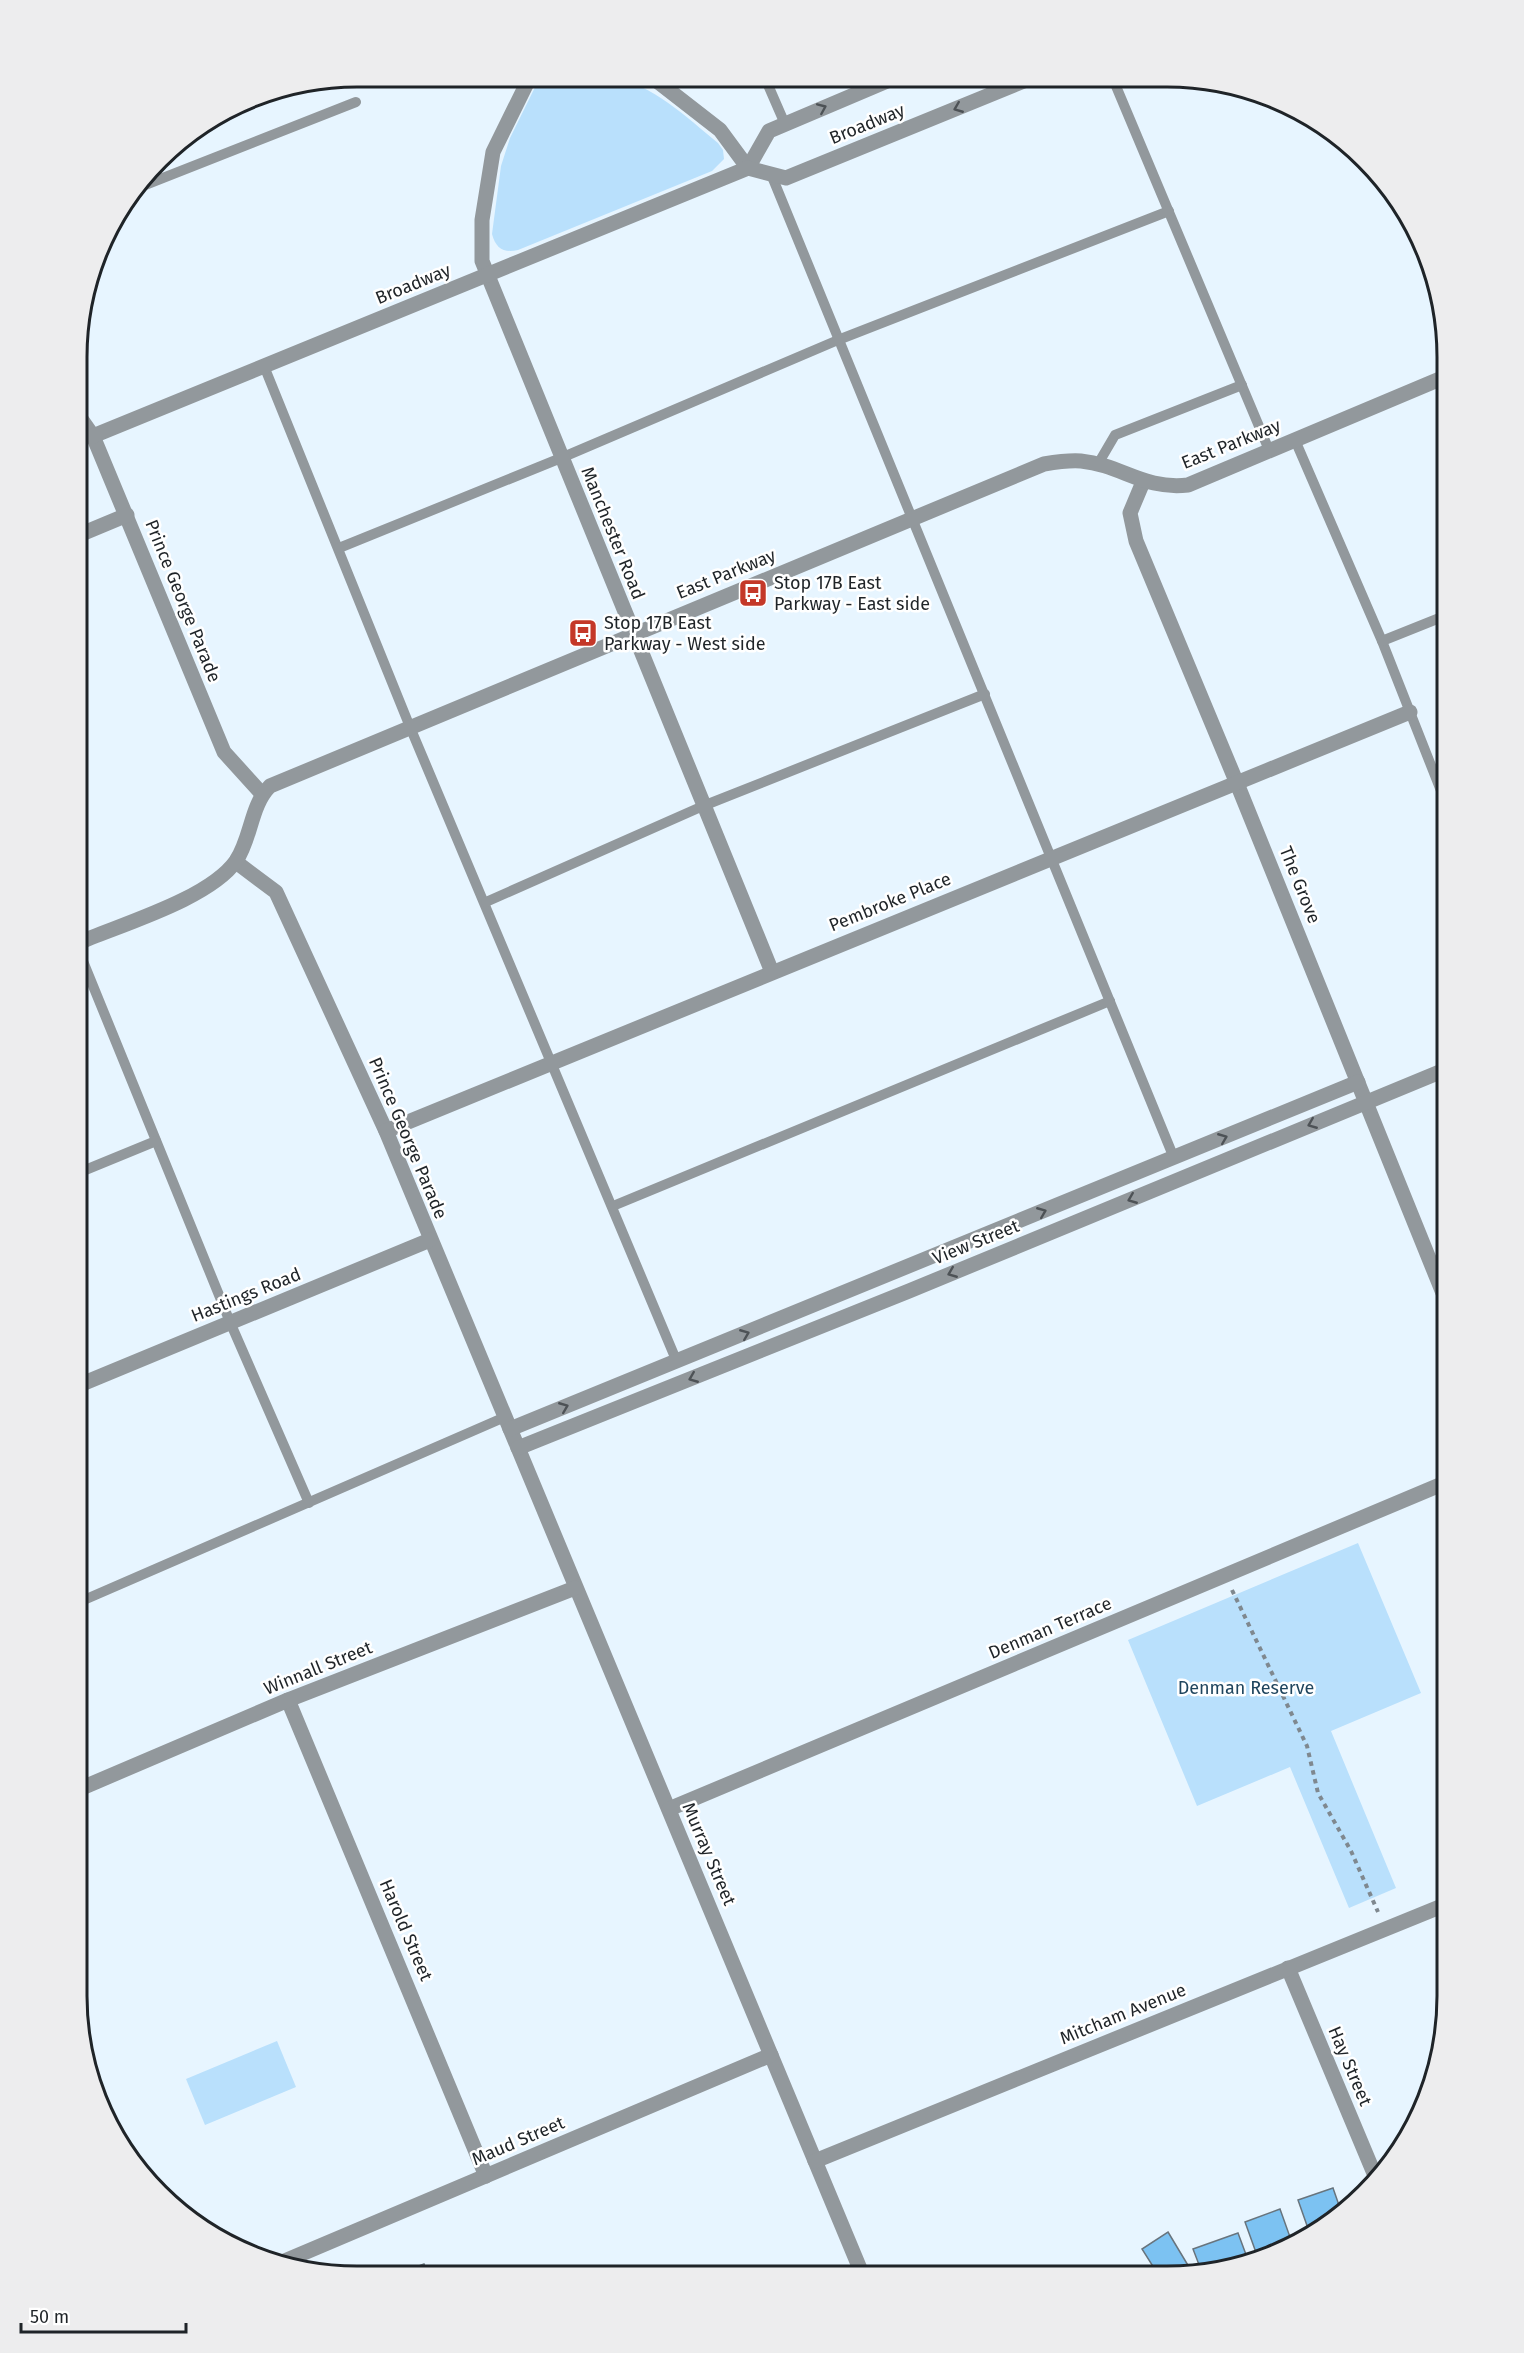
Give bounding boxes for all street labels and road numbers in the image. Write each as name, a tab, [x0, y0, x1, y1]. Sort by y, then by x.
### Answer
street label: Broadway	[826, 99, 908, 149]
street label: Broadway	[372, 259, 454, 309]
street label: East Parkway	[1178, 414, 1284, 474]
street label: Manchester Road	[576, 464, 650, 602]
street label: Prince George Parade	[140, 516, 226, 686]
street label: East Parkway	[673, 544, 779, 604]
street label: The Grove	[1275, 843, 1325, 927]
street label: Pembroke Place	[826, 868, 954, 936]
street label: Prince George Parade	[364, 1054, 452, 1222]
street label: View Street	[930, 1214, 1023, 1269]
street label: Hastings Road	[188, 1263, 304, 1327]
street label: Denman Terrace	[985, 1592, 1115, 1664]
street label: Winnall Street	[261, 1636, 376, 1700]
street label: Murray Street	[677, 1799, 741, 1909]
street label: Harold Street	[375, 1876, 438, 1985]
street label: Mitcham Avenue	[1057, 1979, 1189, 2049]
street label: Hay Street	[1323, 2023, 1377, 2110]
street label: Maud Street	[468, 2111, 568, 2170]

